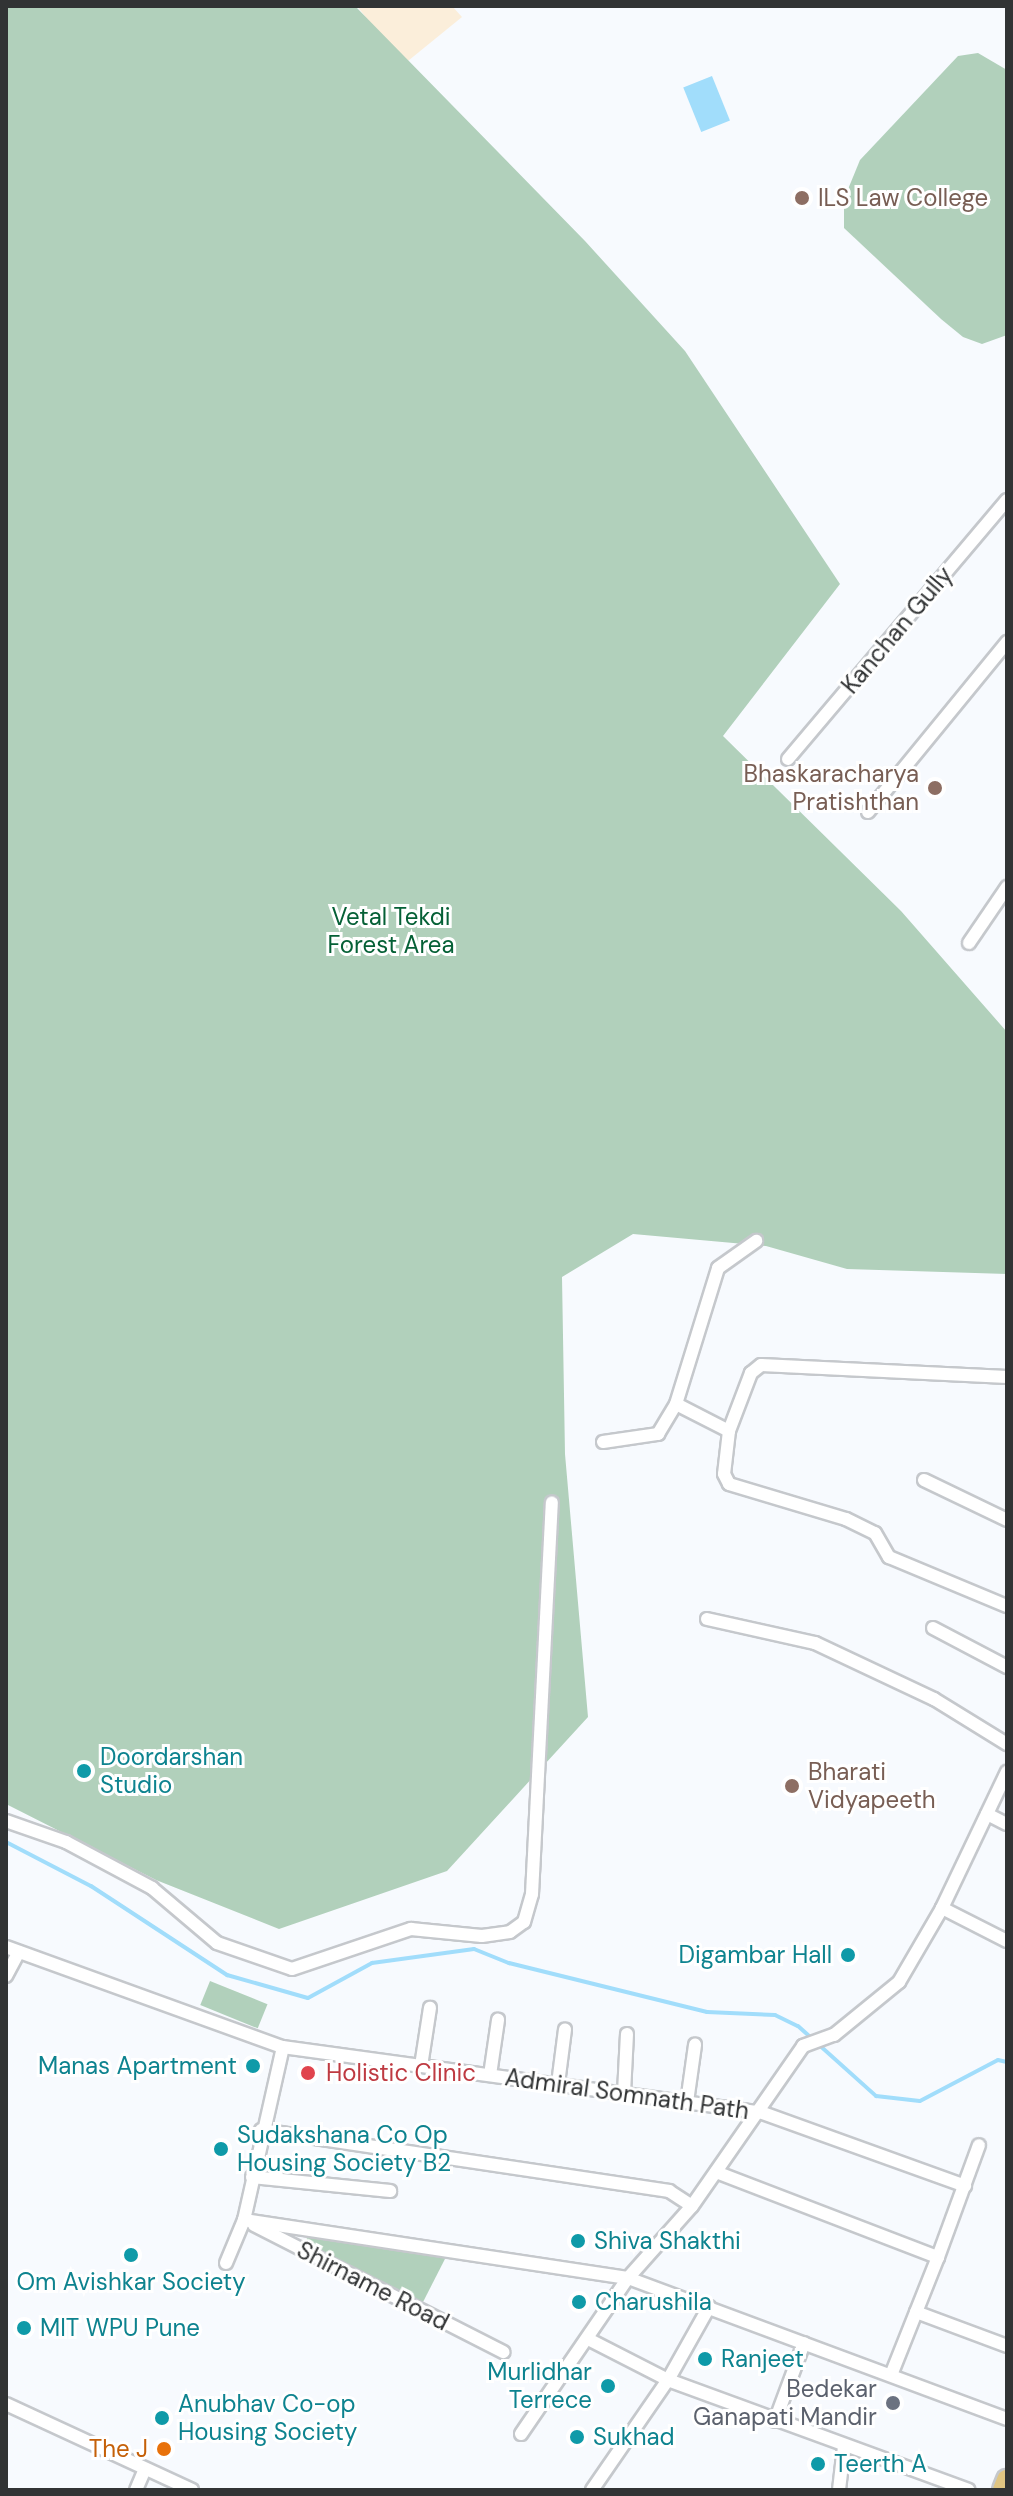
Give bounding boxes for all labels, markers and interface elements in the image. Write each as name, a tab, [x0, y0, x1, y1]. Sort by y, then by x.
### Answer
place label: ILS Law College	[818, 184, 988, 212]
marker: ILS Law College	[793, 189, 811, 207]
street label: Kanchan Gully	[835, 561, 959, 699]
place label: Bhaskaracharya Pratishthan	[744, 760, 919, 816]
marker: Bhaskaracharya Pratishthan	[926, 779, 944, 797]
park label: Vetal Tekdi Forest Area	[328, 903, 454, 959]
place label: Doordarshan Studio	[100, 1743, 243, 1799]
place label: Bharati Vidyapeeth	[808, 1758, 936, 1814]
marker: Doordarshan Studio	[75, 1762, 93, 1780]
marker: Bharati Vidyapeeth	[783, 1777, 801, 1795]
place label: Digambar Hall	[678, 1941, 832, 1969]
marker: Digambar Hall	[839, 1946, 857, 1964]
place label: Manas Apartment	[38, 2052, 237, 2080]
marker: Manas Apartment	[244, 2057, 262, 2075]
place label: Holistic Clinic	[326, 2059, 476, 2087]
marker: Holistic Clinic	[297, 2062, 319, 2084]
street label: Admiral Somnath Path	[503, 2063, 751, 2125]
place label: Sudakshana Co Op Housing Society B2	[237, 2121, 451, 2177]
marker: Sudakshana Co Op Housing Society B2	[212, 2140, 230, 2158]
place label: Shiva Shakthi	[594, 2227, 741, 2255]
marker: Shiva Shakthi	[569, 2232, 587, 2250]
street label: Shirname Road	[292, 2235, 454, 2337]
marker: Om Avishkar Society	[122, 2246, 140, 2264]
place label: Om Avishkar Society	[16, 2268, 246, 2296]
place label: Charushila	[595, 2288, 712, 2316]
marker: Charushila	[570, 2293, 588, 2311]
place label: MIT WPU Pune	[40, 2314, 200, 2342]
marker: MIT WPU Pune	[15, 2319, 33, 2337]
place label: Ranjeet	[721, 2345, 804, 2373]
marker: Ranjeet	[696, 2350, 714, 2368]
place label: Murlidhar Terrece	[487, 2358, 592, 2414]
place label: Bedekar Ganapati Mandir	[693, 2375, 877, 2431]
marker: Murlidhar Terrece	[599, 2377, 617, 2395]
place label: Anubhav Co-op Housing Society	[178, 2390, 357, 2446]
marker: Bedekar Ganapati Mandir	[884, 2394, 902, 2412]
marker: Anubhav Co-op Housing Society	[153, 2409, 171, 2427]
place label: Sukhad	[593, 2423, 675, 2451]
marker: Sukhad	[568, 2428, 586, 2446]
place label: The J	[89, 2435, 148, 2463]
marker: The J	[155, 2440, 173, 2458]
place label: Teerth A	[834, 2450, 927, 2478]
marker: Teerth A	[809, 2455, 827, 2473]

